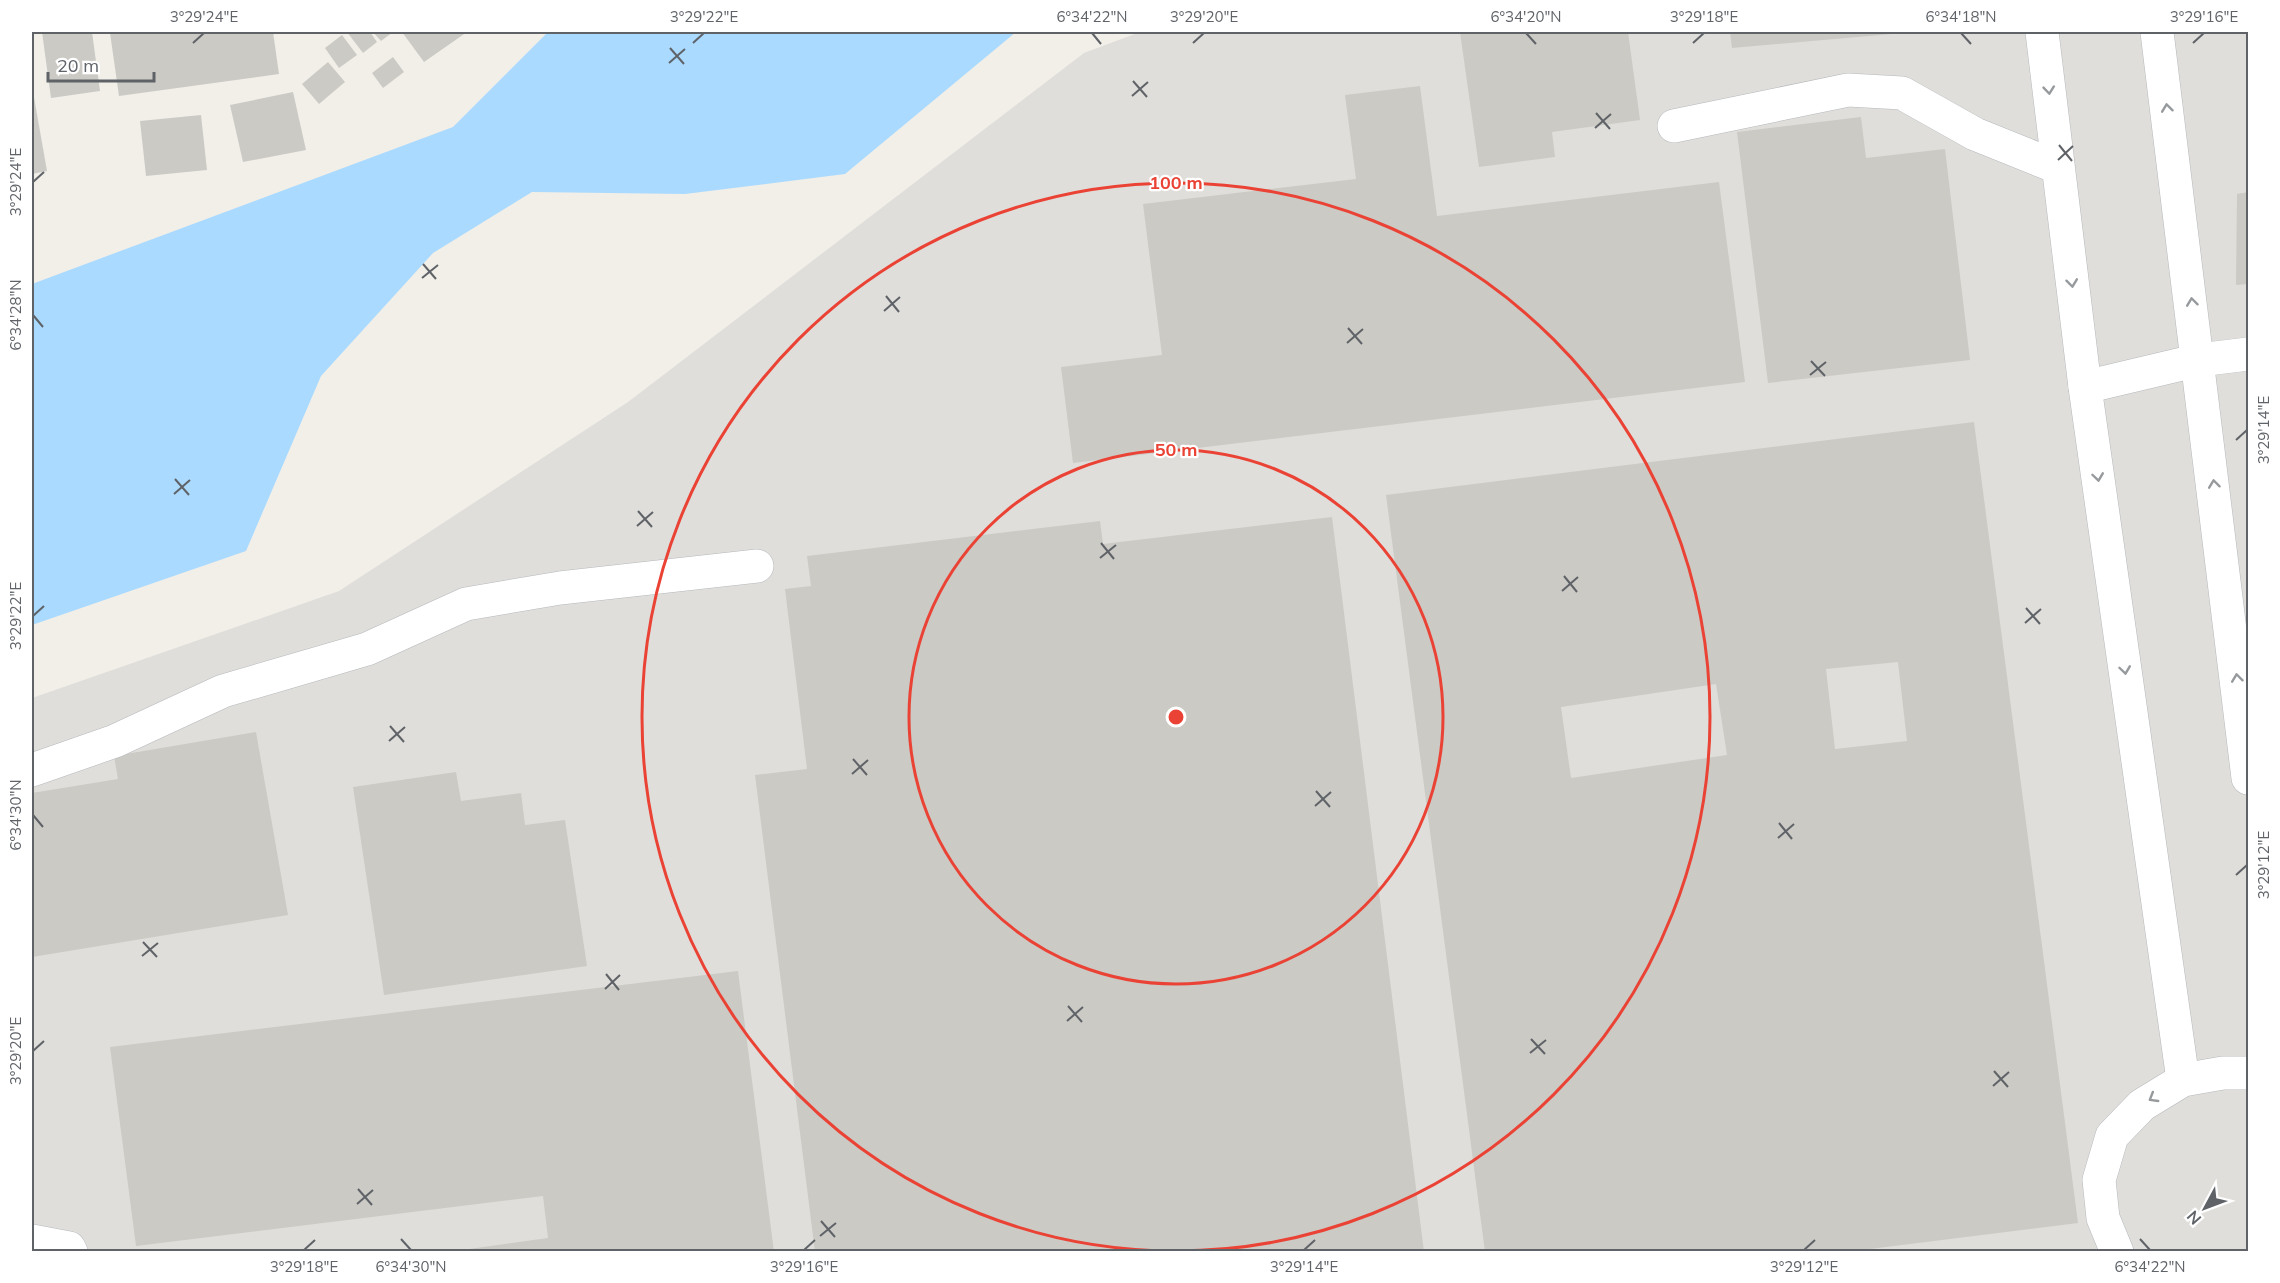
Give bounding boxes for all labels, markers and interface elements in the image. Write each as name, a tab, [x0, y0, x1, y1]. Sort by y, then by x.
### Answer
text: 3°29'24"E	[170, 7, 238, 26]
text: 3°29'22"E	[670, 7, 738, 26]
text: 6°34'22"N	[1057, 7, 1127, 26]
text: 3°29'20"E	[1170, 7, 1238, 26]
text: 6°34'20"N	[1491, 7, 1561, 26]
text: 3°29'18"E	[1670, 7, 1738, 26]
text: 6°34'18"N	[1926, 7, 1996, 26]
text: 3°29'16"E	[2170, 7, 2238, 26]
scale bar	[48, 45, 154, 83]
text: 20 m	[57, 54, 99, 77]
one-way arrow	[2042, 85, 2055, 94]
one-way arrow	[2162, 104, 2174, 113]
text: 3°29'24"E	[6, 148, 25, 216]
text: 100 m	[1149, 171, 1203, 194]
one-way arrow	[2065, 279, 2078, 288]
text: 6°34'28"N	[6, 280, 25, 350]
one-way arrow	[2186, 297, 2199, 306]
text: 3°29'14"E	[2254, 396, 2273, 464]
text: 50 m	[1155, 438, 1197, 461]
one-way arrow	[2091, 472, 2103, 481]
one-way arrow	[2208, 480, 2221, 489]
text: 3°29'22"E	[6, 582, 25, 650]
one-way arrow	[2118, 665, 2131, 674]
one-way arrow	[2231, 673, 2244, 683]
centre of rings	[1166, 707, 1186, 727]
text: 6°34'30"N	[6, 780, 25, 850]
text: 3°29'12"E	[2254, 831, 2273, 899]
text: 3°29'20"E	[6, 1017, 25, 1085]
one-way arrow	[2149, 1090, 2159, 1102]
north arrow	[2175, 1178, 2235, 1238]
text: N	[2182, 1207, 2205, 1229]
text: 3°29'18"E	[270, 1257, 338, 1276]
text: 6°34'30"N	[376, 1257, 446, 1276]
text: 3°29'16"E	[770, 1257, 838, 1276]
text: 3°29'14"E	[1270, 1257, 1338, 1276]
text: 3°29'12"E	[1770, 1257, 1838, 1276]
text: 6°34'22"N	[2115, 1257, 2185, 1276]

